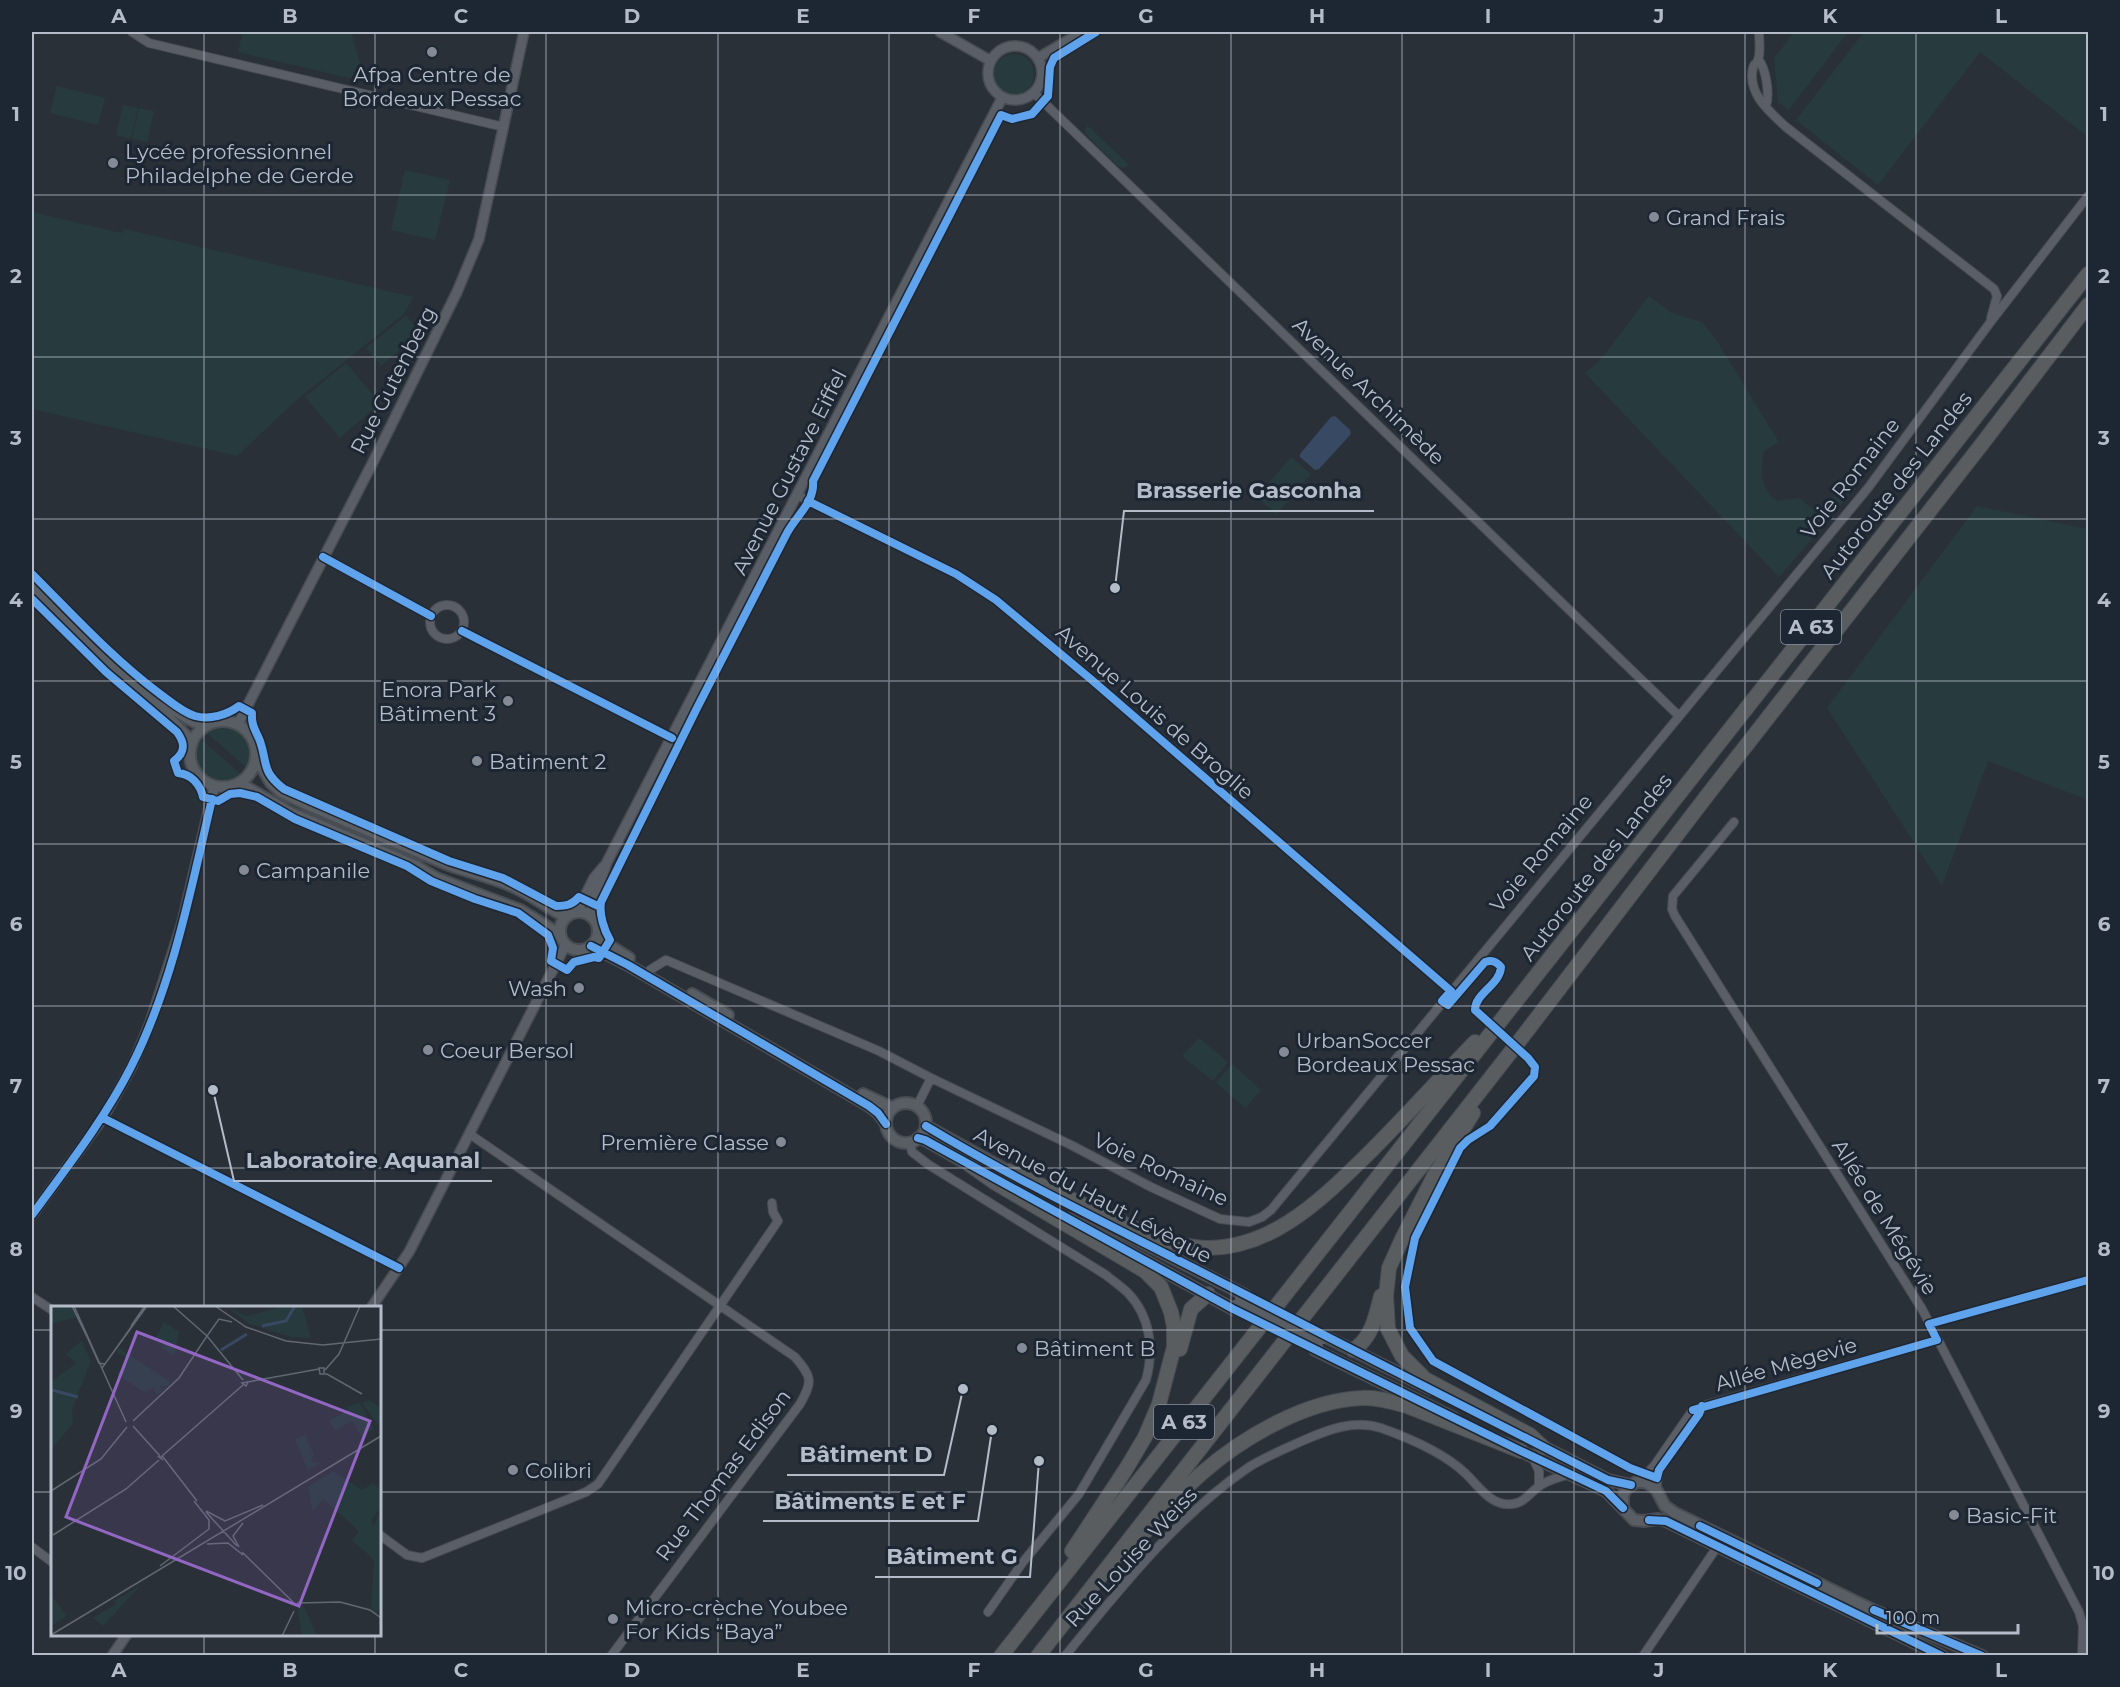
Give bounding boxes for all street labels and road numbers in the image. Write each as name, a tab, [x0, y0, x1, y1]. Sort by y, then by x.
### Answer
street label: Rue Gutenberg	[345, 302, 441, 458]
street label: Avenue Archimède	[1288, 312, 1450, 470]
street label: Avenue Gustave Eiffel	[726, 365, 852, 579]
street label: Autoroute des Landes	[1815, 386, 1977, 584]
street label: Voie Romaine	[1795, 413, 1905, 543]
road number: A 63	[1781, 610, 1841, 644]
street label: Avenue Louis de Broglie	[1051, 619, 1259, 805]
street label: Autoroute des Landes	[1515, 768, 1677, 966]
street label: Voie Romaine	[1484, 789, 1598, 917]
street label: Avenue du Haut Lévèque	[970, 1122, 1216, 1268]
street label: Voie Romaine	[1090, 1127, 1232, 1211]
street label: Allée de Mégévie	[1827, 1134, 1943, 1300]
street label: Allée Mègevie	[1712, 1332, 1860, 1396]
street label: Rue Thomas Edison	[650, 1384, 796, 1566]
road number: A 63	[1154, 1405, 1214, 1439]
street label: Rue Louise Weiss	[1060, 1482, 1202, 1632]

